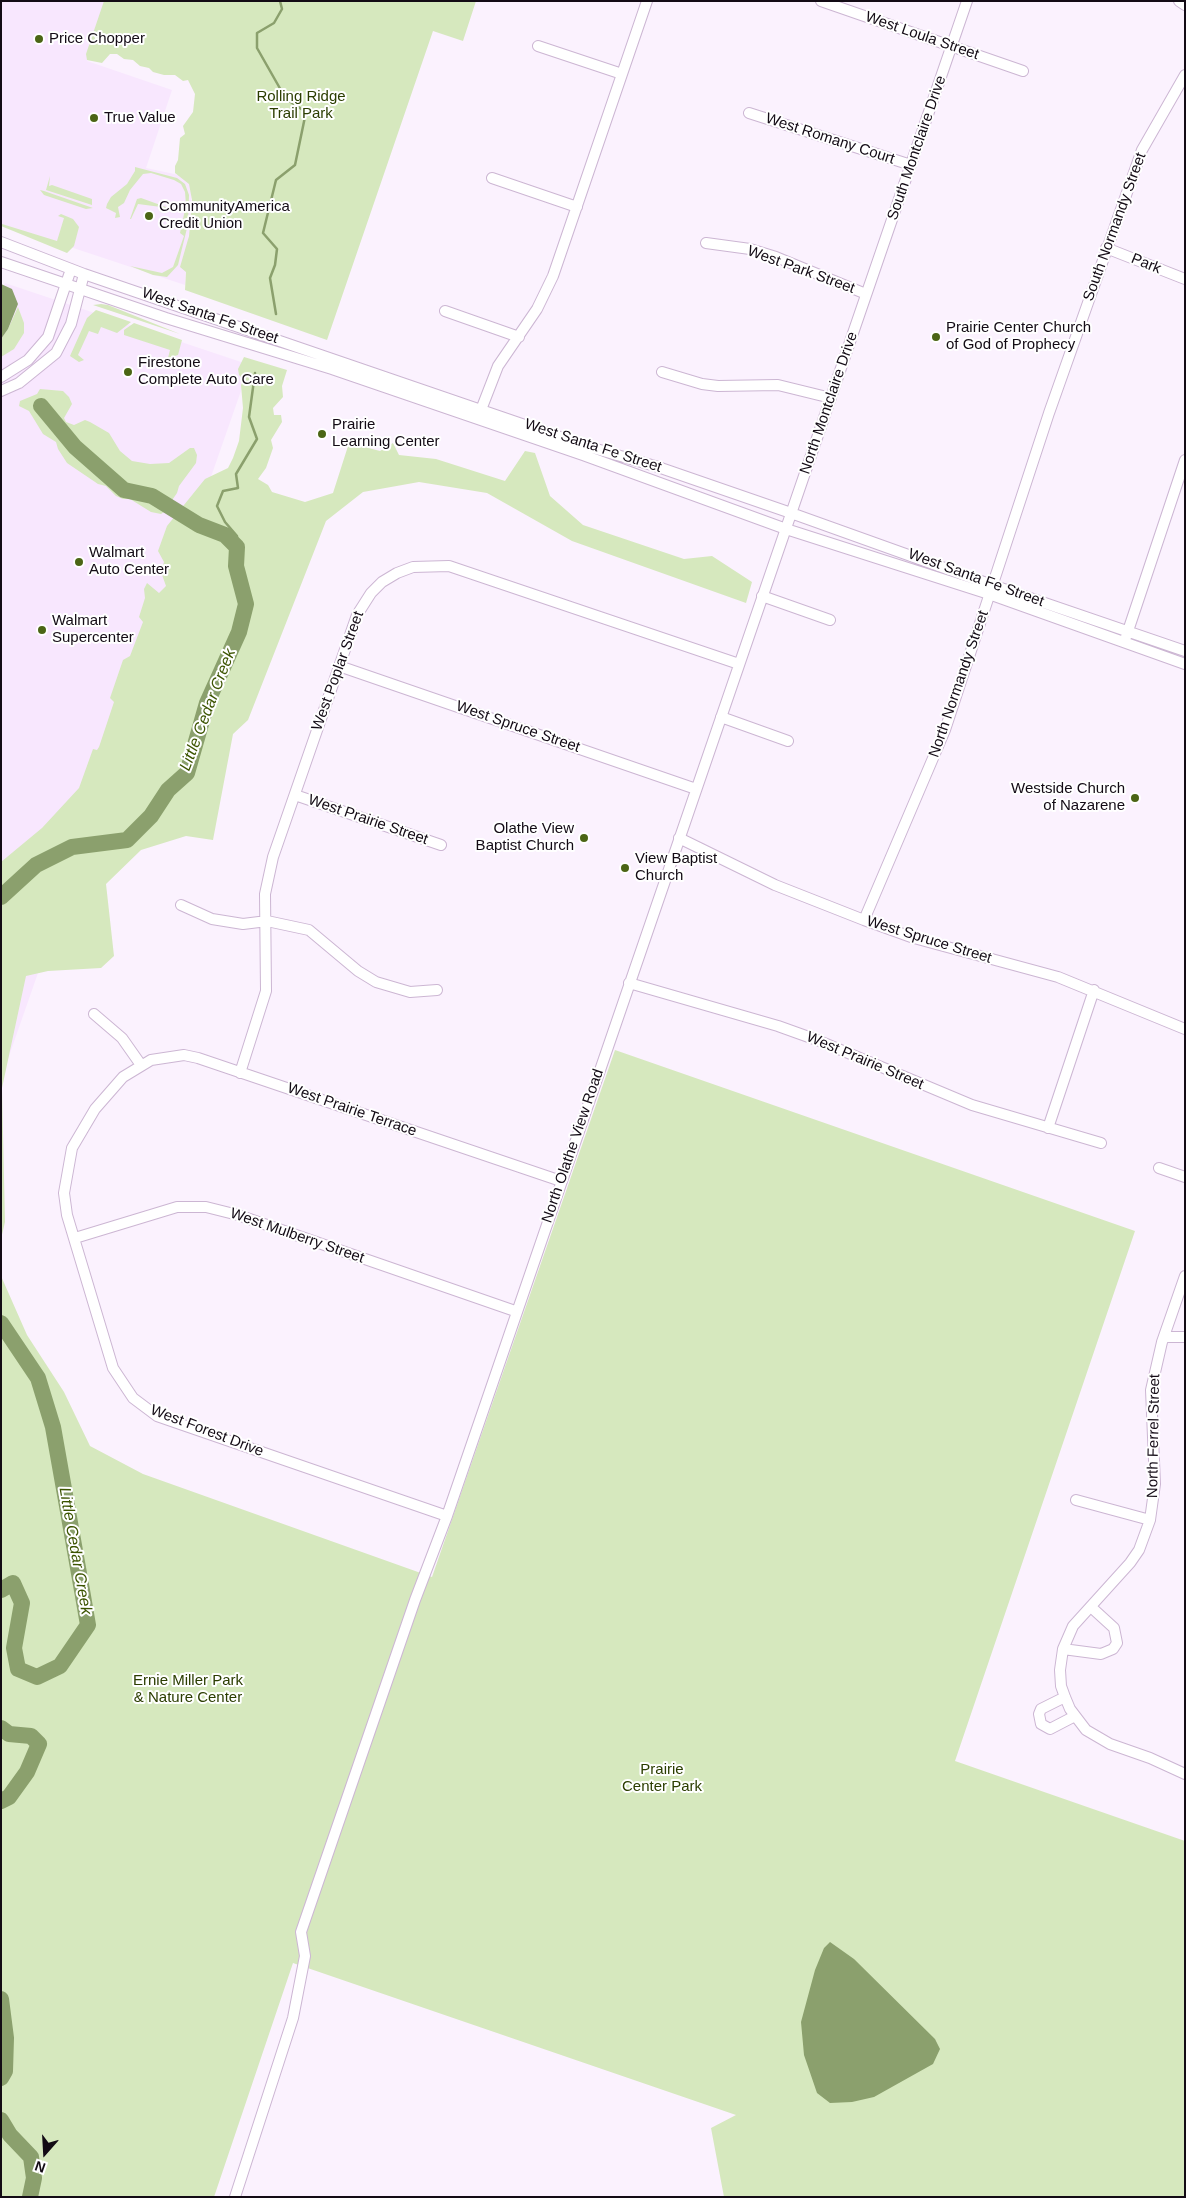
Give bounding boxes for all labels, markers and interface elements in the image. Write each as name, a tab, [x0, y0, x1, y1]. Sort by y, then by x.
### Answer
street label: West Loula Street	[863, 8, 981, 64]
place label: Price Chopper	[49, 30, 145, 48]
marker: Price Chopper	[33, 33, 45, 45]
street label: South Montclaire Drive	[884, 73, 950, 223]
park label: Rolling Ridge Trail Park	[256, 88, 346, 123]
place label: True Value	[104, 109, 176, 127]
street label: West Romany Court	[763, 110, 897, 168]
marker: True Value	[88, 112, 100, 124]
street label: South Normandy Street	[1080, 150, 1150, 304]
place label: CommunityAmerica Credit Union	[159, 198, 290, 233]
marker: CommunityAmerica Credit Union	[143, 210, 155, 222]
street label: West Park Street	[745, 242, 857, 298]
street label: Park	[1128, 250, 1164, 278]
street label: West Santa Fe Street	[139, 284, 281, 348]
place label: Prairie Center Church of God of Prophecy	[946, 319, 1091, 354]
street label: North Montclaire Drive	[796, 330, 862, 476]
marker: Prairie Center Church of God of Prophecy	[930, 331, 942, 343]
place label: Firestone Complete Auto Care	[138, 354, 274, 389]
marker: Firestone Complete Auto Care	[122, 366, 134, 378]
street label: West Santa Fe Street	[522, 415, 664, 477]
place label: Prairie Learning Center	[332, 416, 440, 451]
marker: Prairie Learning Center	[316, 428, 328, 440]
place label: Walmart Auto Center	[89, 544, 169, 579]
street label: West Santa Fe Street	[906, 545, 1046, 611]
marker: Walmart Auto Center	[73, 556, 85, 568]
street label: North Normandy Street	[925, 608, 993, 760]
street label: West Poplar Street	[308, 609, 368, 733]
place label: Walmart Supercenter	[52, 612, 134, 647]
marker: Walmart Supercenter	[36, 624, 48, 636]
water label: Little Cedar Creek	[176, 646, 240, 774]
street label: West Spruce Street	[454, 697, 582, 757]
place label: Westside Church of Nazarene	[1011, 780, 1125, 815]
street label: West Prairie Street	[306, 791, 430, 849]
marker: Westside Church of Nazarene	[1129, 792, 1141, 804]
place label: Olathe View Baptist Church	[476, 820, 574, 855]
marker: Olathe View Baptist Church	[578, 832, 590, 844]
place label: View Baptist Church	[635, 850, 717, 885]
marker: View Baptist Church	[619, 862, 631, 874]
street label: West Spruce Street	[864, 912, 994, 968]
street label: West Prairie Street	[804, 1028, 926, 1094]
street label: North Olathe View Road	[538, 1067, 608, 1225]
street label: West Prairie Terrace	[285, 1079, 419, 1141]
street label: West Mulberry Street	[228, 1205, 366, 1267]
street label: North Ferrel Street	[1144, 1374, 1164, 1498]
street label: West Forest Drive	[148, 1401, 266, 1461]
water label: Little Cedar Creek	[54, 1486, 96, 1616]
park label: Ernie Miller Park & Nature Center	[133, 1672, 243, 1707]
park label: Prairie Center Park	[622, 1761, 702, 1796]
north arrow	[20, 2128, 70, 2178]
text: N	[33, 2158, 48, 2176]

